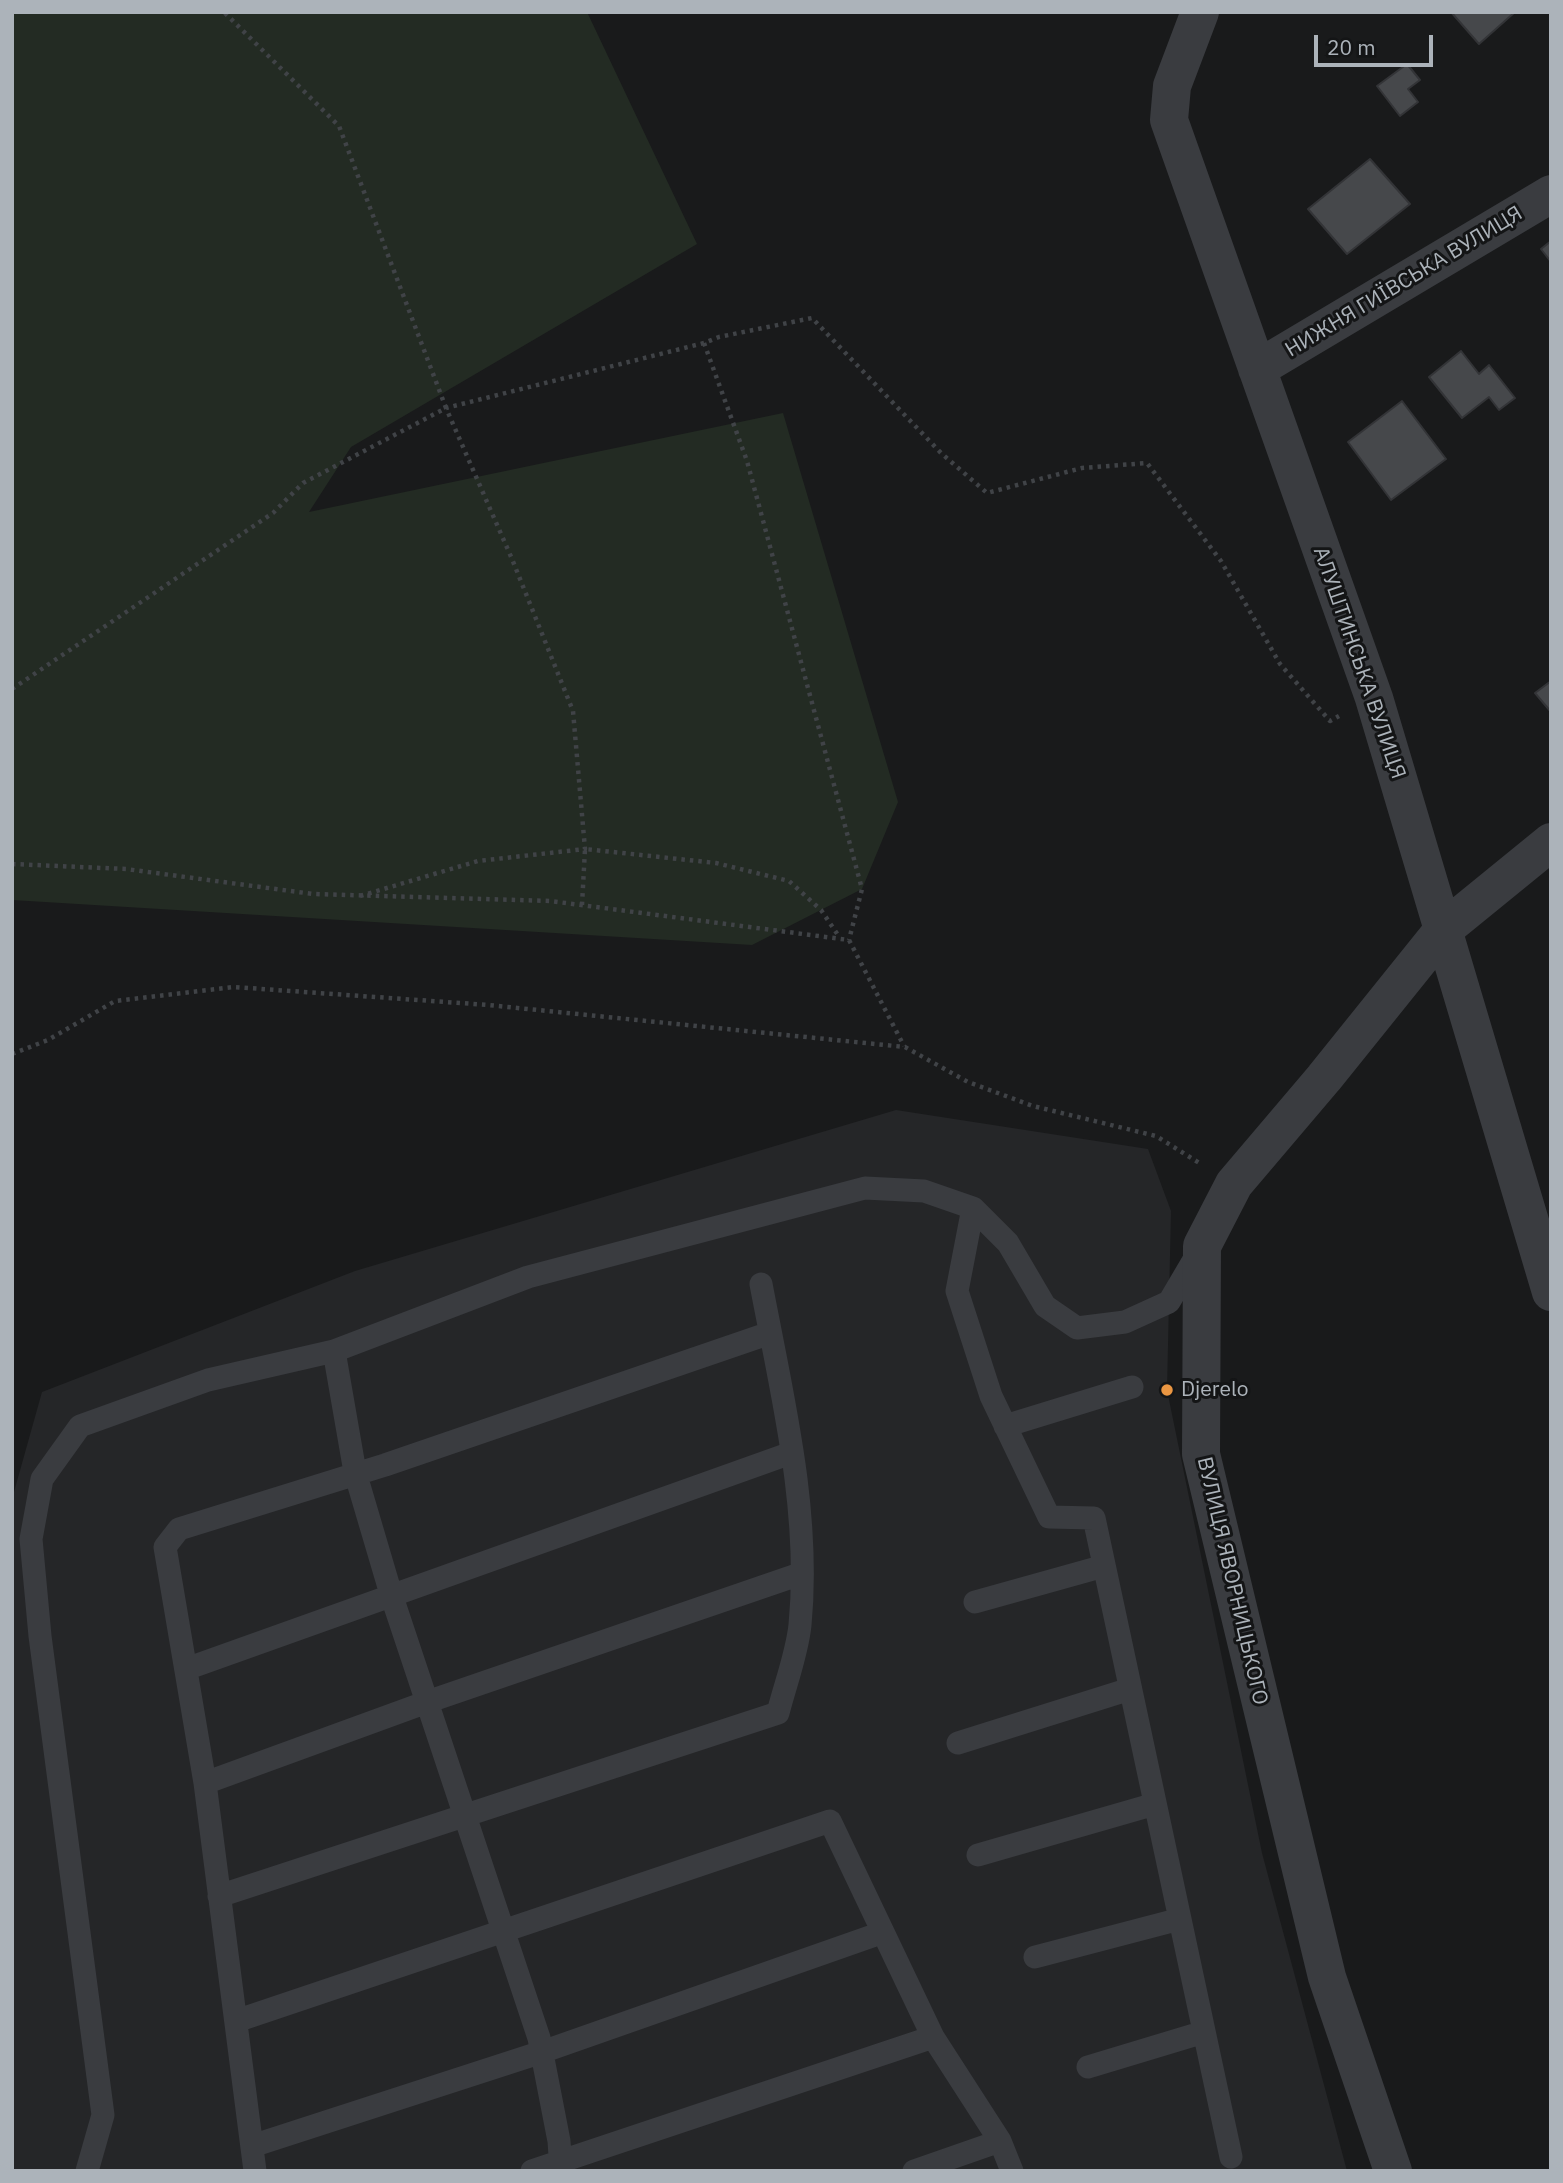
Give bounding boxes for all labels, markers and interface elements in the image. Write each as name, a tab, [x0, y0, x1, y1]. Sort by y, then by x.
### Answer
scale bar	[1318, 21, 1437, 65]
text: 20 m	[1327, 33, 1376, 61]
street label: НИЖНЯ ГИЇВСЬКА ВУЛИЦЯ	[1281, 201, 1527, 363]
street label: АЛУШТИНСЬКА ВУЛИЦЯ	[1307, 544, 1411, 782]
place label: Djerelo	[1181, 1377, 1248, 1403]
marker: Djerelo	[1159, 1382, 1175, 1398]
street label: ВУЛИЦЯ ЯВОРНИЦЬКОГО	[1191, 1455, 1273, 1707]

